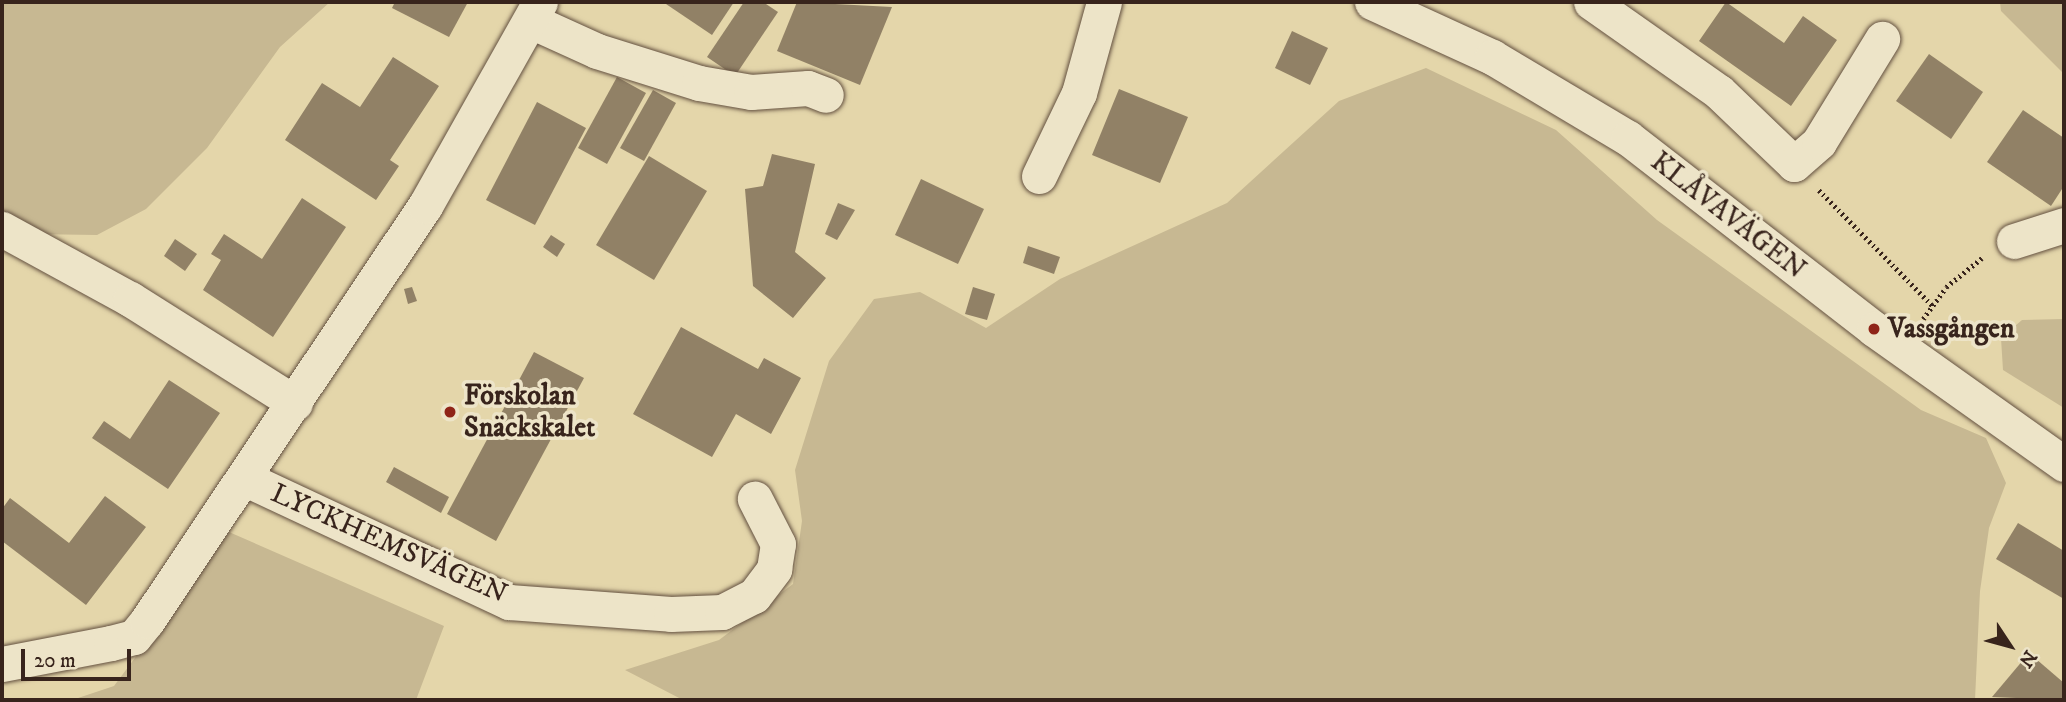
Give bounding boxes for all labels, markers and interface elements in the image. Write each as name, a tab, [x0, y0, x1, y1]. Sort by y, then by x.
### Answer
street label: KLÅVAVÄGEN	[1644, 145, 1812, 287]
place label: Vassgången	[1888, 312, 2015, 346]
marker: Vassgången	[1866, 321, 1882, 337]
place label: Förskolan Snäckskalet	[464, 379, 595, 445]
marker: Förskolan Snäckskalet	[442, 404, 458, 420]
street label: LYCKHEMSVÄGEN	[266, 477, 512, 611]
north arrow	[1975, 611, 2045, 681]
scale bar	[24, 636, 135, 680]
text: N	[2014, 646, 2041, 672]
text: 20 m	[34, 648, 76, 674]

